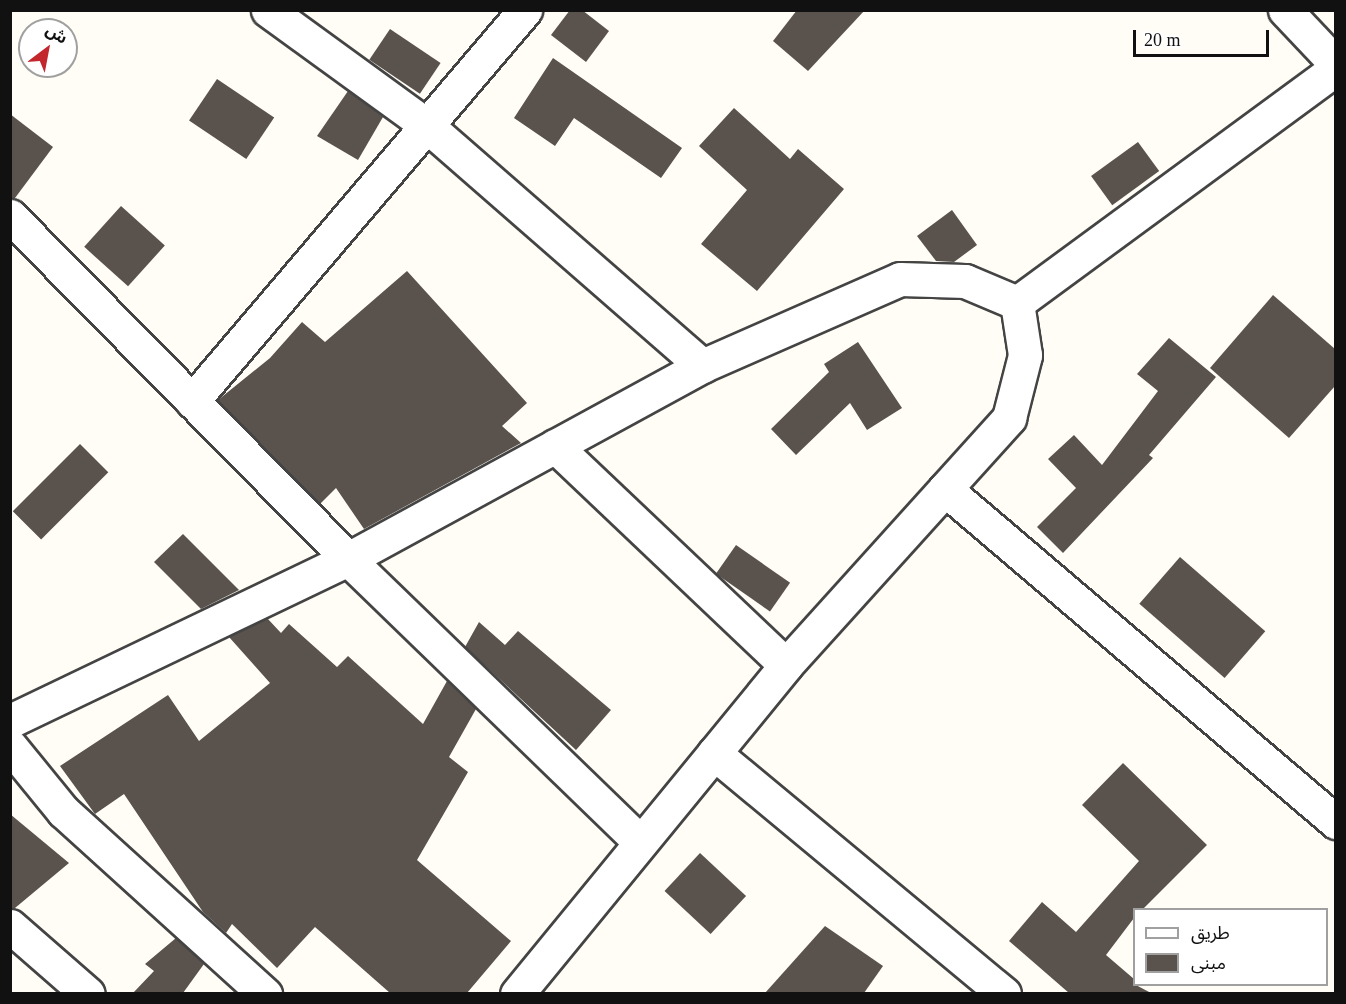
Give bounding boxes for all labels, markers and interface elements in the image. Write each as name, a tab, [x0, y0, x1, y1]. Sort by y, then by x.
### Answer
north arrow	[18, 18, 78, 78]
scale bar	[1136, 18, 1272, 56]
text: ش	[43, 21, 71, 47]
text: 20 m	[1144, 30, 1181, 50]
legend	[1133, 908, 1328, 986]
text: طريق	[1191, 923, 1230, 943]
text: مبنى	[1191, 953, 1226, 973]

